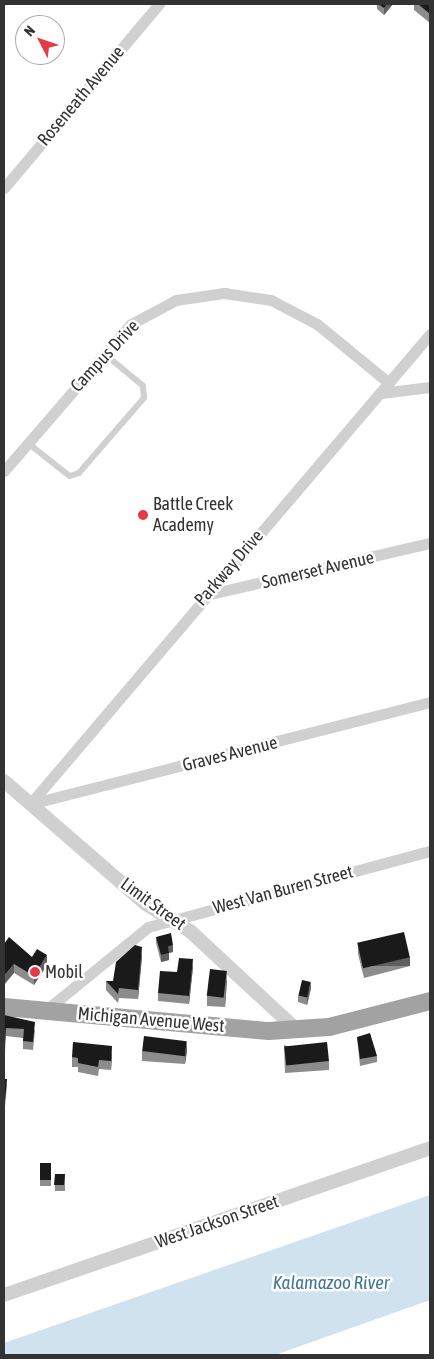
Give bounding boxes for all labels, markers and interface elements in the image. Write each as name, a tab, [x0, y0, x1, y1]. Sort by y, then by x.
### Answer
north arrow	[15, 15, 65, 65]
text: N	[21, 22, 38, 39]
street label: Roseneath Avenue	[33, 42, 129, 150]
street label: Campus Drive	[66, 316, 144, 396]
place label: Battle Creek Academy	[153, 494, 233, 536]
marker: Battle Creek Academy	[137, 509, 149, 521]
street label: Parkway Drive	[190, 526, 268, 610]
street label: Somerset Avenue	[260, 547, 376, 593]
street label: Graves Avenue	[180, 732, 280, 776]
street label: West Van Buren Street	[211, 861, 355, 919]
street label: Limit Street	[116, 873, 190, 935]
place label: Mobil	[45, 961, 83, 983]
marker: Mobil	[29, 966, 41, 978]
street label: Michigan Avenue West	[77, 1003, 225, 1037]
street label: West Jackson Street	[153, 1191, 281, 1253]
water label: Kalamazoo River	[273, 1272, 389, 1294]

